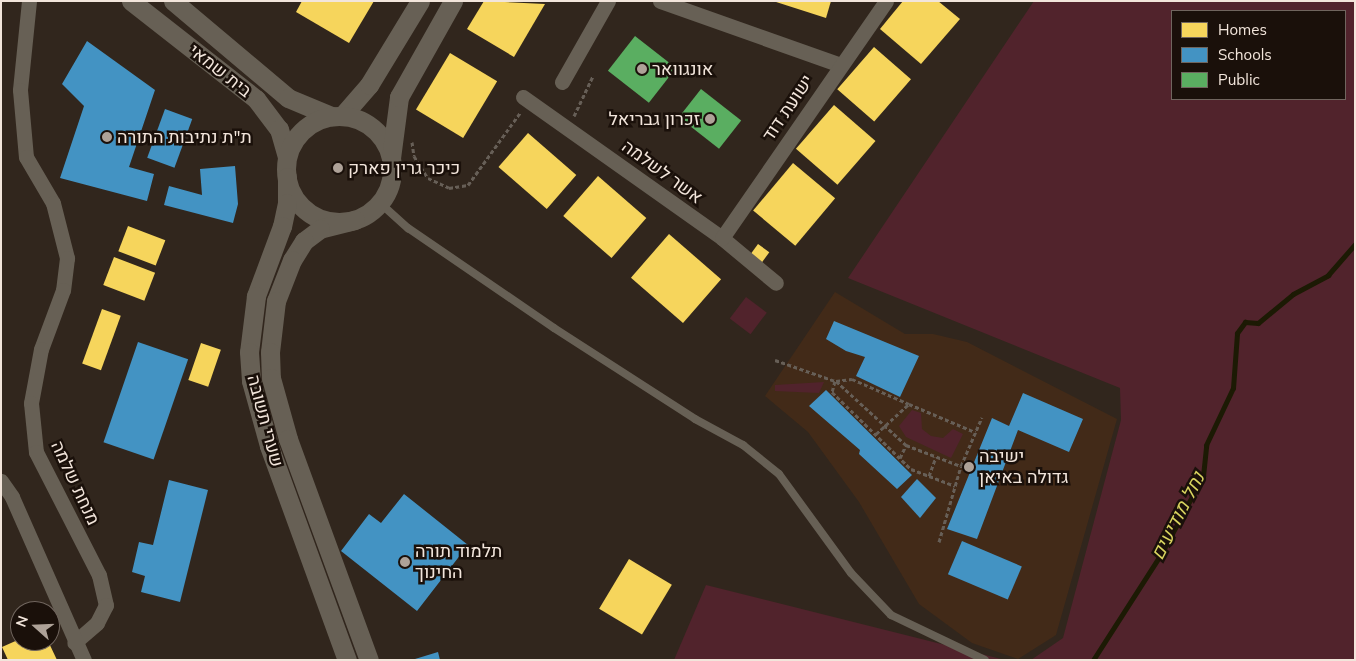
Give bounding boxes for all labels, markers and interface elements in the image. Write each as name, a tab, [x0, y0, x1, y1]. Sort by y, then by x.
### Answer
legend	[1171, 10, 1346, 100]
text: Homes	[1218, 20, 1267, 39]
street label: בית שמאי	[184, 40, 256, 102]
text: Schools	[1218, 45, 1272, 64]
place label: אונגוואר	[652, 58, 713, 80]
marker: אונגוואר	[636, 63, 648, 75]
text: Public	[1218, 70, 1260, 89]
street label: ישועת דוד	[758, 71, 818, 145]
place label: זכרון גבריאל	[608, 108, 700, 130]
marker: זכרון גבריאל	[704, 113, 716, 125]
place label: ת"ת נתיבות התורה	[117, 126, 252, 148]
marker: ת"ת נתיבות התורה	[101, 131, 113, 143]
street label: אשר לשלמה	[618, 136, 706, 208]
place label: כיכר גרין פארק	[348, 157, 460, 179]
marker: כיכר גרין פארק	[332, 162, 344, 174]
street label: שערי תשובה	[242, 373, 288, 469]
street label: מנחת שלמה	[46, 437, 104, 529]
place label: ישיבה גדולה באיאן	[979, 446, 1068, 488]
marker: ישיבה גדולה באיאן	[963, 461, 975, 473]
water label: נחל מודיעים	[1146, 468, 1210, 564]
place label: תלמוד תורה החינוך	[415, 541, 502, 584]
marker: תלמוד תורה החינוך	[399, 556, 411, 568]
north arrow	[10, 601, 60, 651]
text: N	[12, 613, 32, 629]

